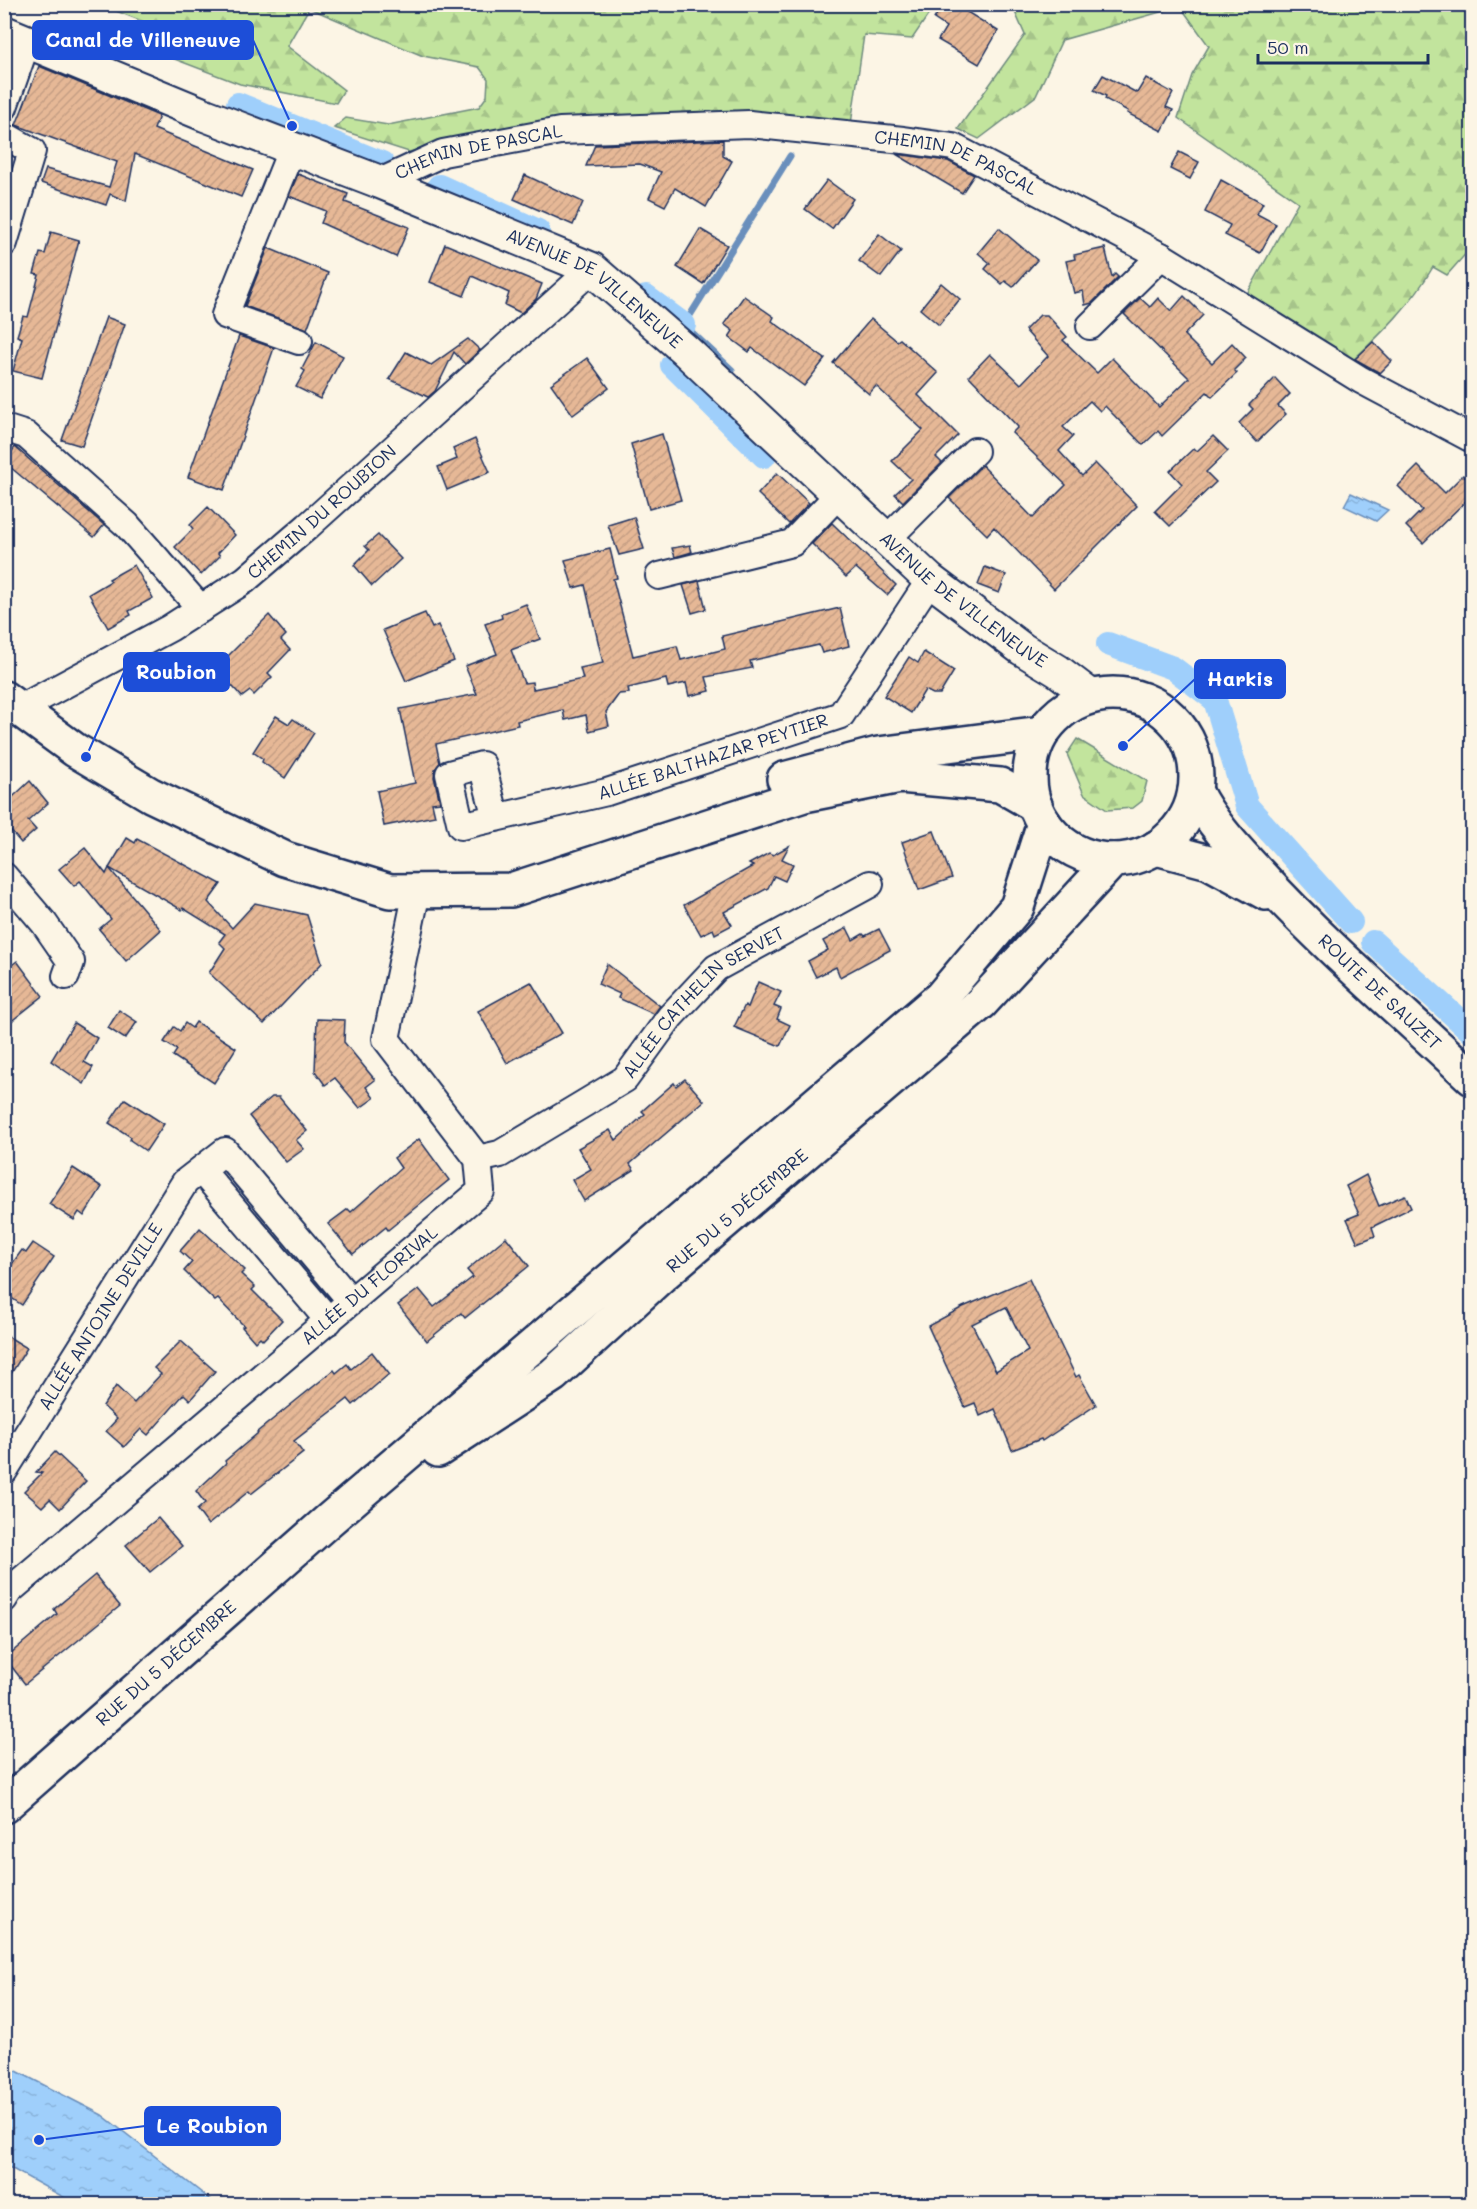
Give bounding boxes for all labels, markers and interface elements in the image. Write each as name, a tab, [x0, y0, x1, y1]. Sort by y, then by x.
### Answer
callout: Canal de Villeneuve	[33, 21, 253, 59]
text: Canal de Villeneuve	[45, 26, 241, 52]
scale bar	[1258, 27, 1428, 65]
text: 50 m	[1267, 35, 1309, 59]
street label: CHEMIN DE PASCAL	[391, 118, 565, 185]
street label: CHEMIN DE PASCAL	[873, 124, 1042, 200]
street label: AVENUE DE VILLENEUVE	[503, 222, 688, 353]
street label: CHEMIN DU ROUBION	[242, 439, 401, 584]
street label: AVENUE DE VILLENEUVE	[875, 526, 1052, 673]
callout: Roubion	[124, 653, 229, 691]
text: Roubion	[136, 658, 216, 684]
callout: Harkis	[1195, 660, 1285, 698]
text: Harkis	[1207, 665, 1273, 691]
street label: ALLÉE BALTHAZAR PEYTIER	[595, 707, 831, 805]
street label: ALLÉE CATHELIN SERVET	[616, 920, 788, 1083]
street label: ROUTE DE SAUZET	[1314, 928, 1447, 1054]
street label: RUE DU 5 DÉCEMBRE	[661, 1143, 813, 1278]
street label: ALLÉE ANTOINE DEVILLE	[32, 1218, 167, 1414]
street label: ALLÉE DU FLORIVAL	[295, 1220, 443, 1349]
street label: RUE DU 5 DÉCEMBRE	[90, 1594, 241, 1731]
callout: Le Roubion	[145, 2107, 280, 2145]
text: Le Roubion	[156, 2112, 268, 2138]

